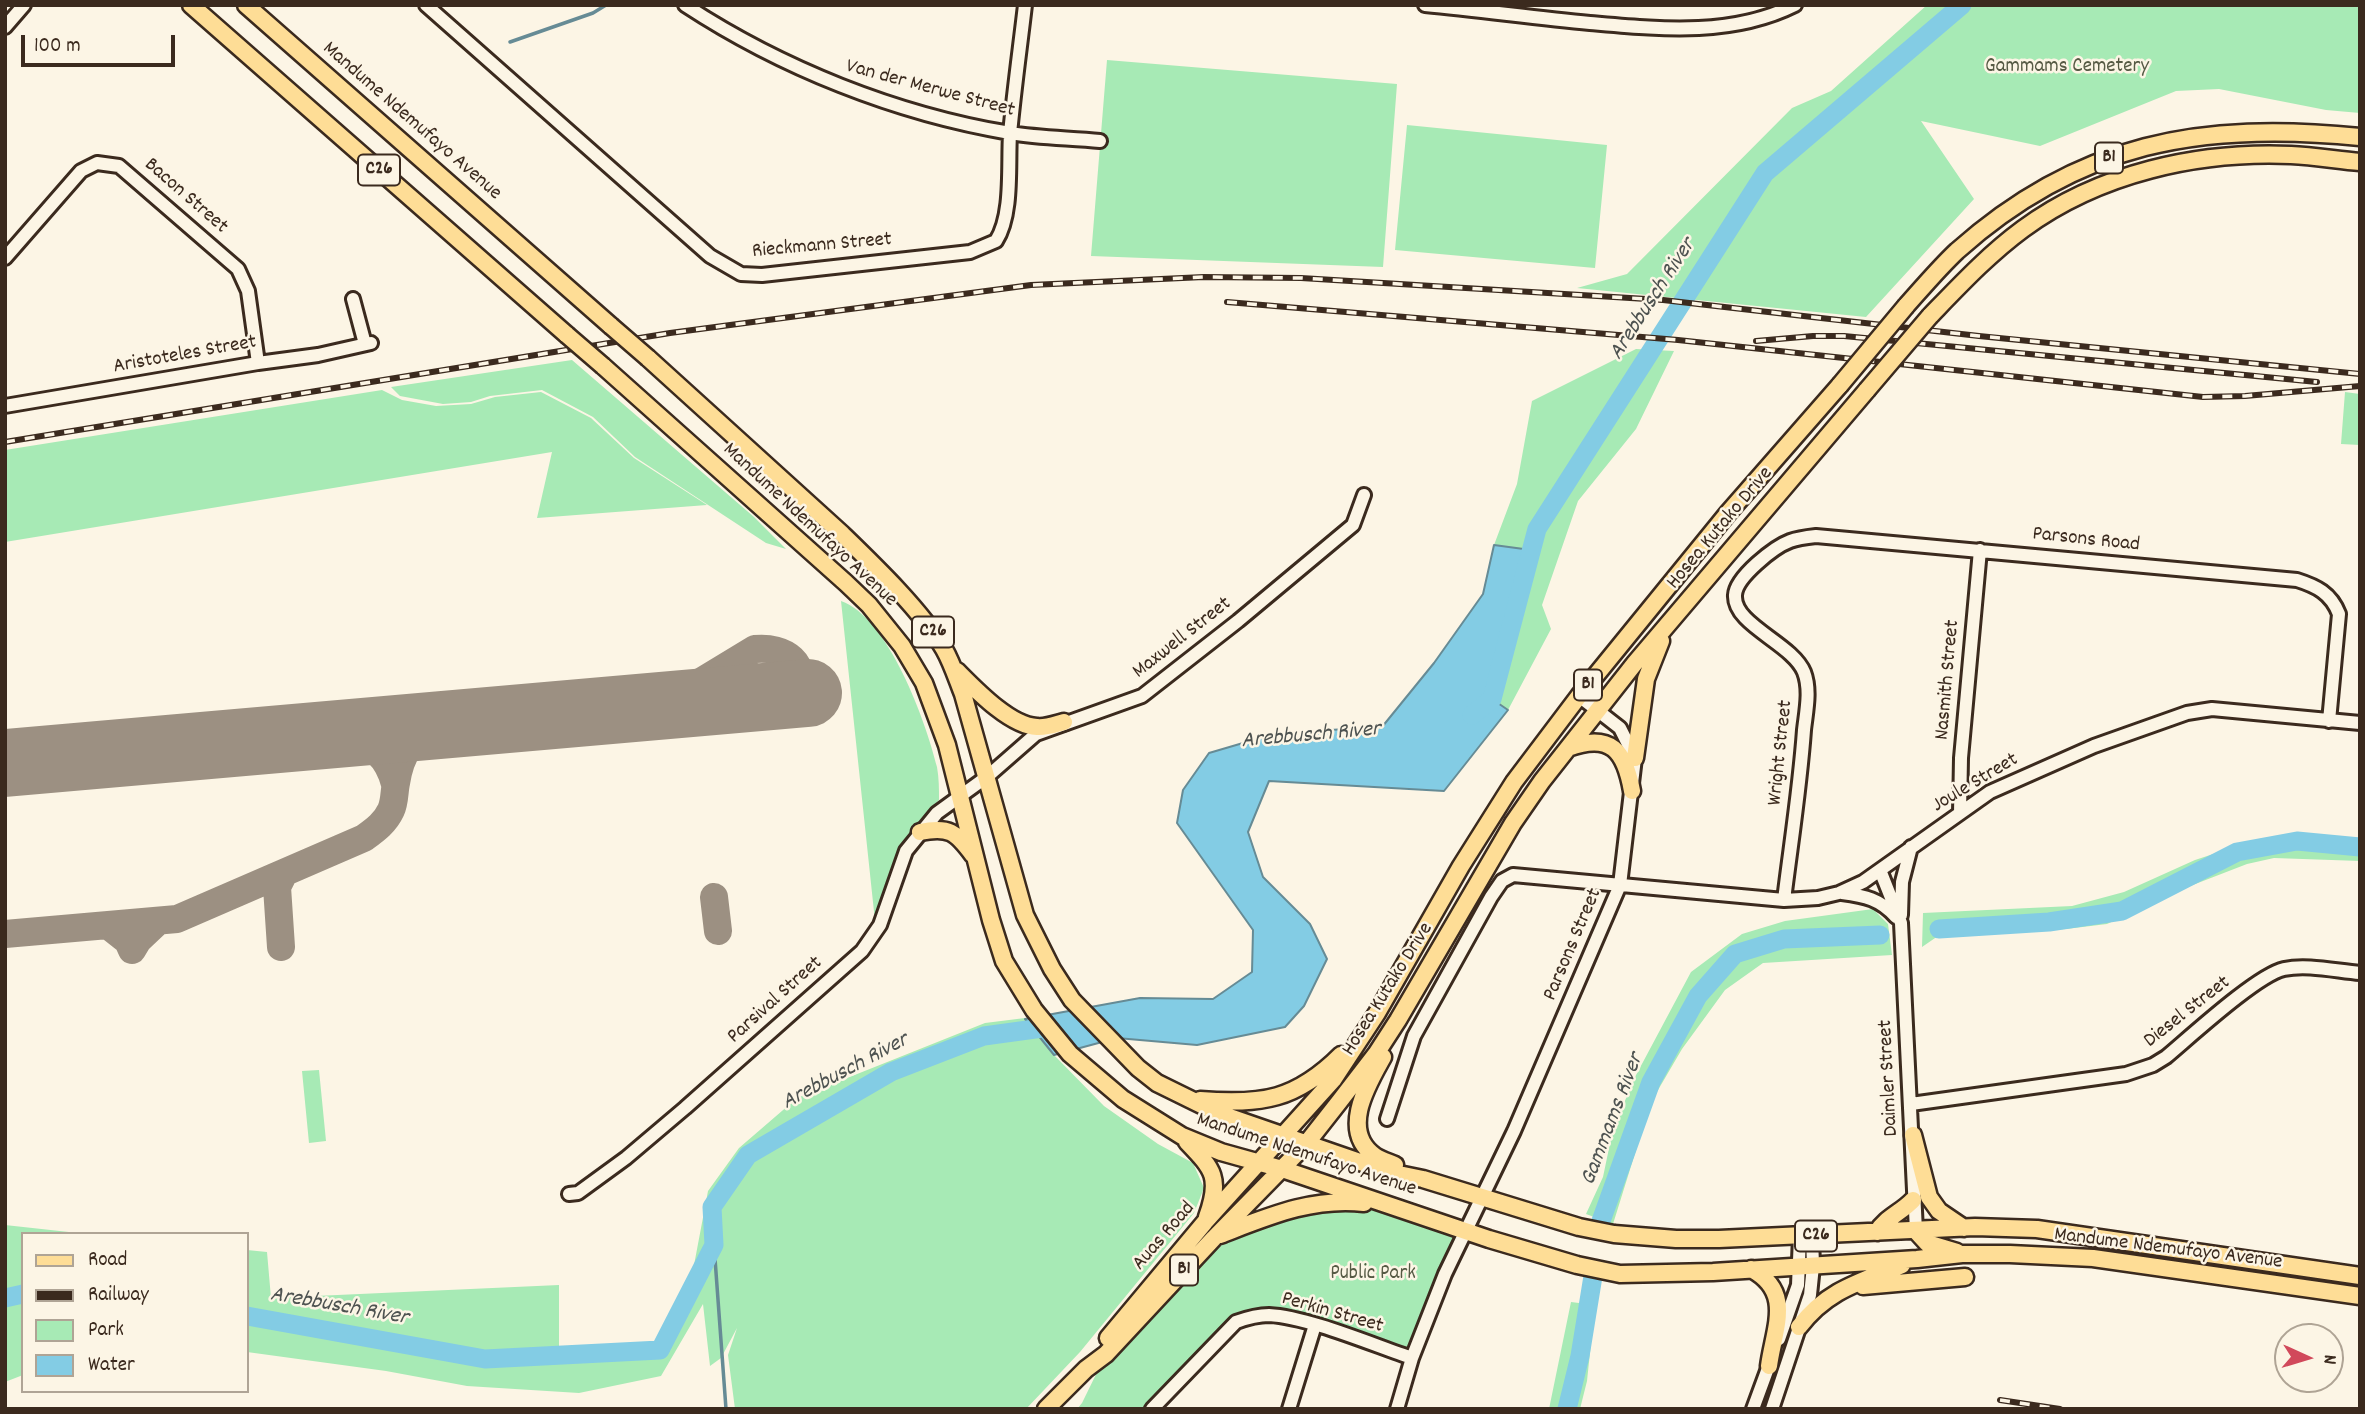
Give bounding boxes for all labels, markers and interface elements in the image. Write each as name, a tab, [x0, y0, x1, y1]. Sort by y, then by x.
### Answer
scale bar	[24, 21, 178, 65]
text: 100 m	[34, 32, 81, 62]
street label: Mandume Ndemufayo Avenue	[316, 37, 506, 207]
street label: Van der Merwe Street	[843, 55, 1017, 125]
park label: Gammams Cemetery	[1985, 55, 2149, 81]
road number: B1	[2095, 142, 2123, 174]
street label: Bacon Street	[138, 154, 232, 240]
road number: C26	[358, 154, 400, 186]
street label: Rieckmann Street	[751, 228, 893, 266]
water label: Arebbusch River	[1604, 234, 1704, 366]
street label: Aristoteles Street	[111, 331, 259, 381]
street label: Mandume Ndemufayo Avenue	[716, 439, 902, 613]
street label: Hosea Kutako Drive	[1662, 463, 1780, 595]
street label: Parsons Road	[2031, 523, 2141, 559]
street label: Maxwell Street	[1129, 593, 1237, 685]
road number: C26	[912, 617, 954, 648]
street label: Nasmith Street	[1931, 619, 1967, 741]
road number: B1	[1574, 670, 1602, 700]
street label: Wright Street	[1764, 699, 1800, 807]
water label: Arebbusch River	[1240, 717, 1382, 757]
street label: Joule Street	[1928, 748, 2024, 820]
street label: Parsons Street	[1539, 885, 1609, 1005]
street label: Hosea Kutako Drive	[1338, 919, 1440, 1061]
street label: Parsival Street	[723, 952, 829, 1050]
street label: Diesel Street	[2140, 971, 2236, 1055]
street label: Daimler Street	[1874, 1019, 1906, 1137]
water label: Arebbusch River	[778, 1028, 914, 1118]
water label: Gammams River	[1576, 1050, 1652, 1190]
street label: Mandume Ndemufayo Avenue	[1193, 1109, 1419, 1203]
street label: Auas Road	[1128, 1197, 1202, 1277]
road number: C26	[1795, 1220, 1837, 1252]
street label: Mandume Ndemufayo Avenue	[2053, 1224, 2283, 1276]
legend	[21, 1232, 248, 1393]
text: Road	[88, 1246, 127, 1276]
road number: B1	[1170, 1254, 1198, 1286]
park label: Public Park	[1330, 1262, 1416, 1288]
text: Railway	[88, 1281, 149, 1311]
water label: Arebbusch River	[268, 1282, 410, 1334]
street label: Perkin Street	[1278, 1287, 1386, 1341]
text: Park	[88, 1316, 124, 1346]
north arrow	[2274, 1323, 2344, 1393]
text: Water	[88, 1351, 135, 1381]
text: N	[2315, 1354, 2342, 1365]

